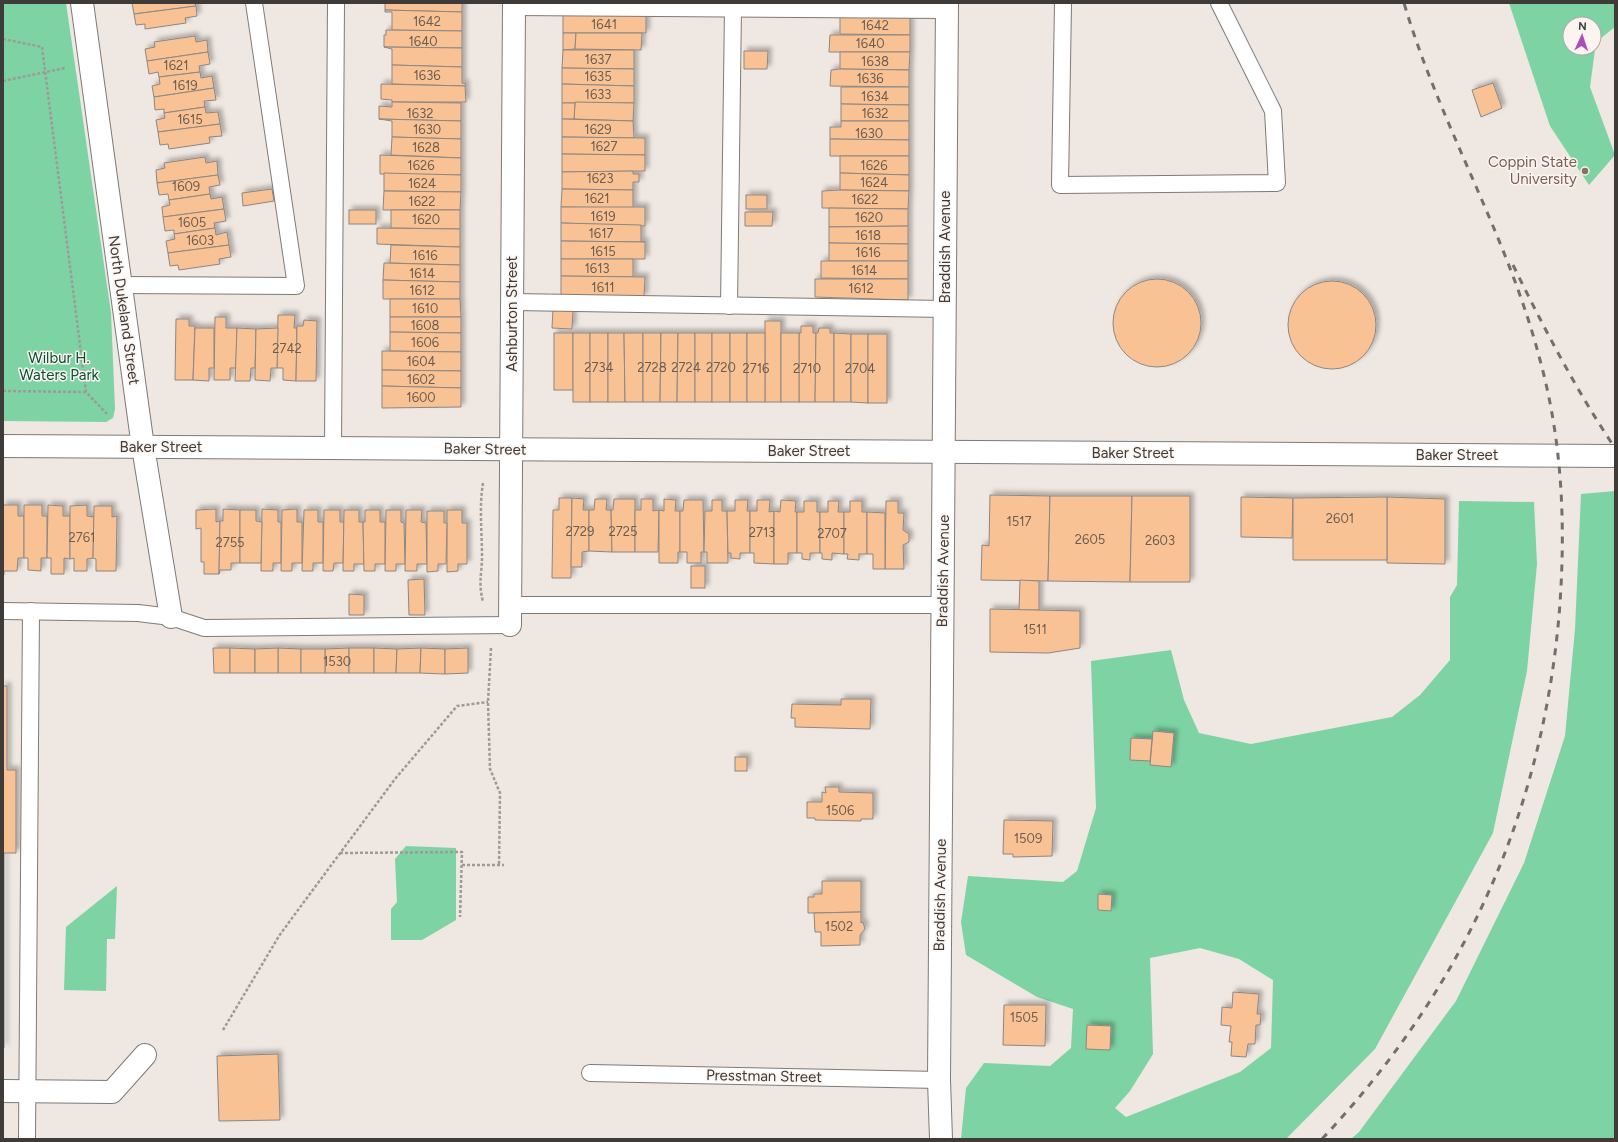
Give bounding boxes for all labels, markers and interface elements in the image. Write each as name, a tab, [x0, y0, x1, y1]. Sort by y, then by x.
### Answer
house number: 1642	[413, 14, 441, 29]
north arrow	[1562, 16, 1602, 56]
house number: 1641	[591, 17, 617, 32]
house number: 1642	[861, 18, 889, 33]
text: N	[1578, 20, 1587, 33]
house number: 1640	[408, 34, 438, 49]
house number: 1640	[855, 36, 885, 51]
house number: 1637	[585, 52, 611, 67]
house number: 1638	[861, 54, 889, 69]
house number: 1621	[163, 58, 189, 73]
house number: 1636	[413, 68, 441, 83]
house number: 1635	[584, 69, 612, 84]
house number: 1636	[856, 71, 884, 86]
house number: 1619	[172, 78, 198, 93]
house number: 1633	[585, 87, 611, 102]
house number: 1634	[861, 89, 889, 104]
house number: 1632	[406, 106, 434, 121]
house number: 1632	[861, 106, 889, 121]
house number: 1615	[177, 112, 203, 127]
house number: 1630	[413, 122, 441, 137]
house number: 1629	[584, 122, 612, 137]
house number: 1630	[855, 126, 883, 141]
house number: 1627	[591, 139, 618, 154]
house number: 1628	[412, 140, 440, 155]
place label: Coppin State University	[1488, 153, 1577, 188]
house number: 1626	[407, 158, 435, 173]
house number: 1626	[860, 158, 888, 173]
marker: Coppin State University	[1580, 166, 1590, 176]
house number: 1623	[586, 171, 614, 186]
house number: 1624	[860, 175, 888, 190]
house number: 1624	[408, 176, 436, 191]
house number: 1609	[172, 179, 200, 194]
house number: 1621	[584, 191, 610, 206]
street label: Braddish Avenue	[936, 191, 954, 303]
house number: 1622	[851, 192, 879, 207]
house number: 1622	[408, 194, 436, 209]
house number: 1619	[590, 209, 616, 224]
house number: 1620	[855, 210, 883, 225]
house number: 1620	[412, 212, 440, 227]
house number: 1605	[178, 215, 206, 230]
house number: 1617	[588, 226, 614, 241]
house number: 1618	[855, 228, 881, 243]
house number: 1603	[186, 233, 214, 248]
street label: North Dukeland Street	[105, 234, 143, 386]
house number: 1615	[590, 244, 616, 259]
house number: 1616	[855, 245, 881, 260]
house number: 1616	[412, 248, 438, 263]
street label: Ashburton Street	[503, 256, 521, 372]
house number: 1613	[584, 261, 610, 276]
house number: 1614	[851, 263, 877, 278]
house number: 1614	[409, 266, 435, 281]
house number: 1611	[591, 280, 615, 295]
house number: 1612	[848, 281, 874, 296]
house number: 1612	[409, 283, 435, 298]
house number: 1610	[412, 301, 438, 316]
house number: 1608	[410, 318, 440, 333]
house number: 1606	[411, 335, 439, 350]
house number: 2742	[272, 341, 302, 356]
park label: Wilbur H. Waters Park	[19, 349, 100, 384]
house number: 1604	[406, 354, 436, 369]
house number: 2734	[584, 360, 614, 375]
house number: 2728	[637, 360, 667, 375]
house number: 2724	[671, 360, 701, 375]
house number: 2720	[706, 360, 736, 375]
house number: 2716	[743, 361, 769, 376]
house number: 2710	[793, 361, 821, 376]
house number: 2704	[845, 361, 875, 376]
house number: 1602	[407, 372, 435, 387]
house number: 1600	[406, 390, 436, 405]
street label: Baker Street	[120, 438, 203, 456]
street label: Baker Street	[443, 439, 527, 459]
street label: Baker Street	[768, 442, 851, 460]
street label: Baker Street	[1092, 444, 1175, 462]
street label: Baker Street	[1416, 446, 1499, 464]
house number: 2601	[1326, 511, 1354, 526]
street label: Braddish Avenue	[933, 514, 953, 628]
house number: 1517	[1006, 514, 1032, 529]
house number: 2729	[566, 524, 594, 539]
house number: 2725	[609, 524, 638, 539]
house number: 2713	[749, 525, 775, 540]
house number: 2707	[817, 526, 847, 541]
house number: 2761	[69, 530, 95, 545]
house number: 2605	[1075, 532, 1105, 547]
house number: 2603	[1145, 533, 1175, 548]
house number: 2755	[215, 535, 245, 550]
house number: 1511	[1023, 622, 1047, 637]
house number: 1530	[323, 654, 351, 669]
house number: 1506	[826, 803, 854, 818]
house number: 1509	[1014, 831, 1042, 846]
street label: Braddish Avenue	[930, 838, 950, 952]
house number: 1502	[825, 919, 853, 934]
house number: 1505	[1010, 1010, 1038, 1025]
street label: Presstman Street	[706, 1066, 822, 1086]

